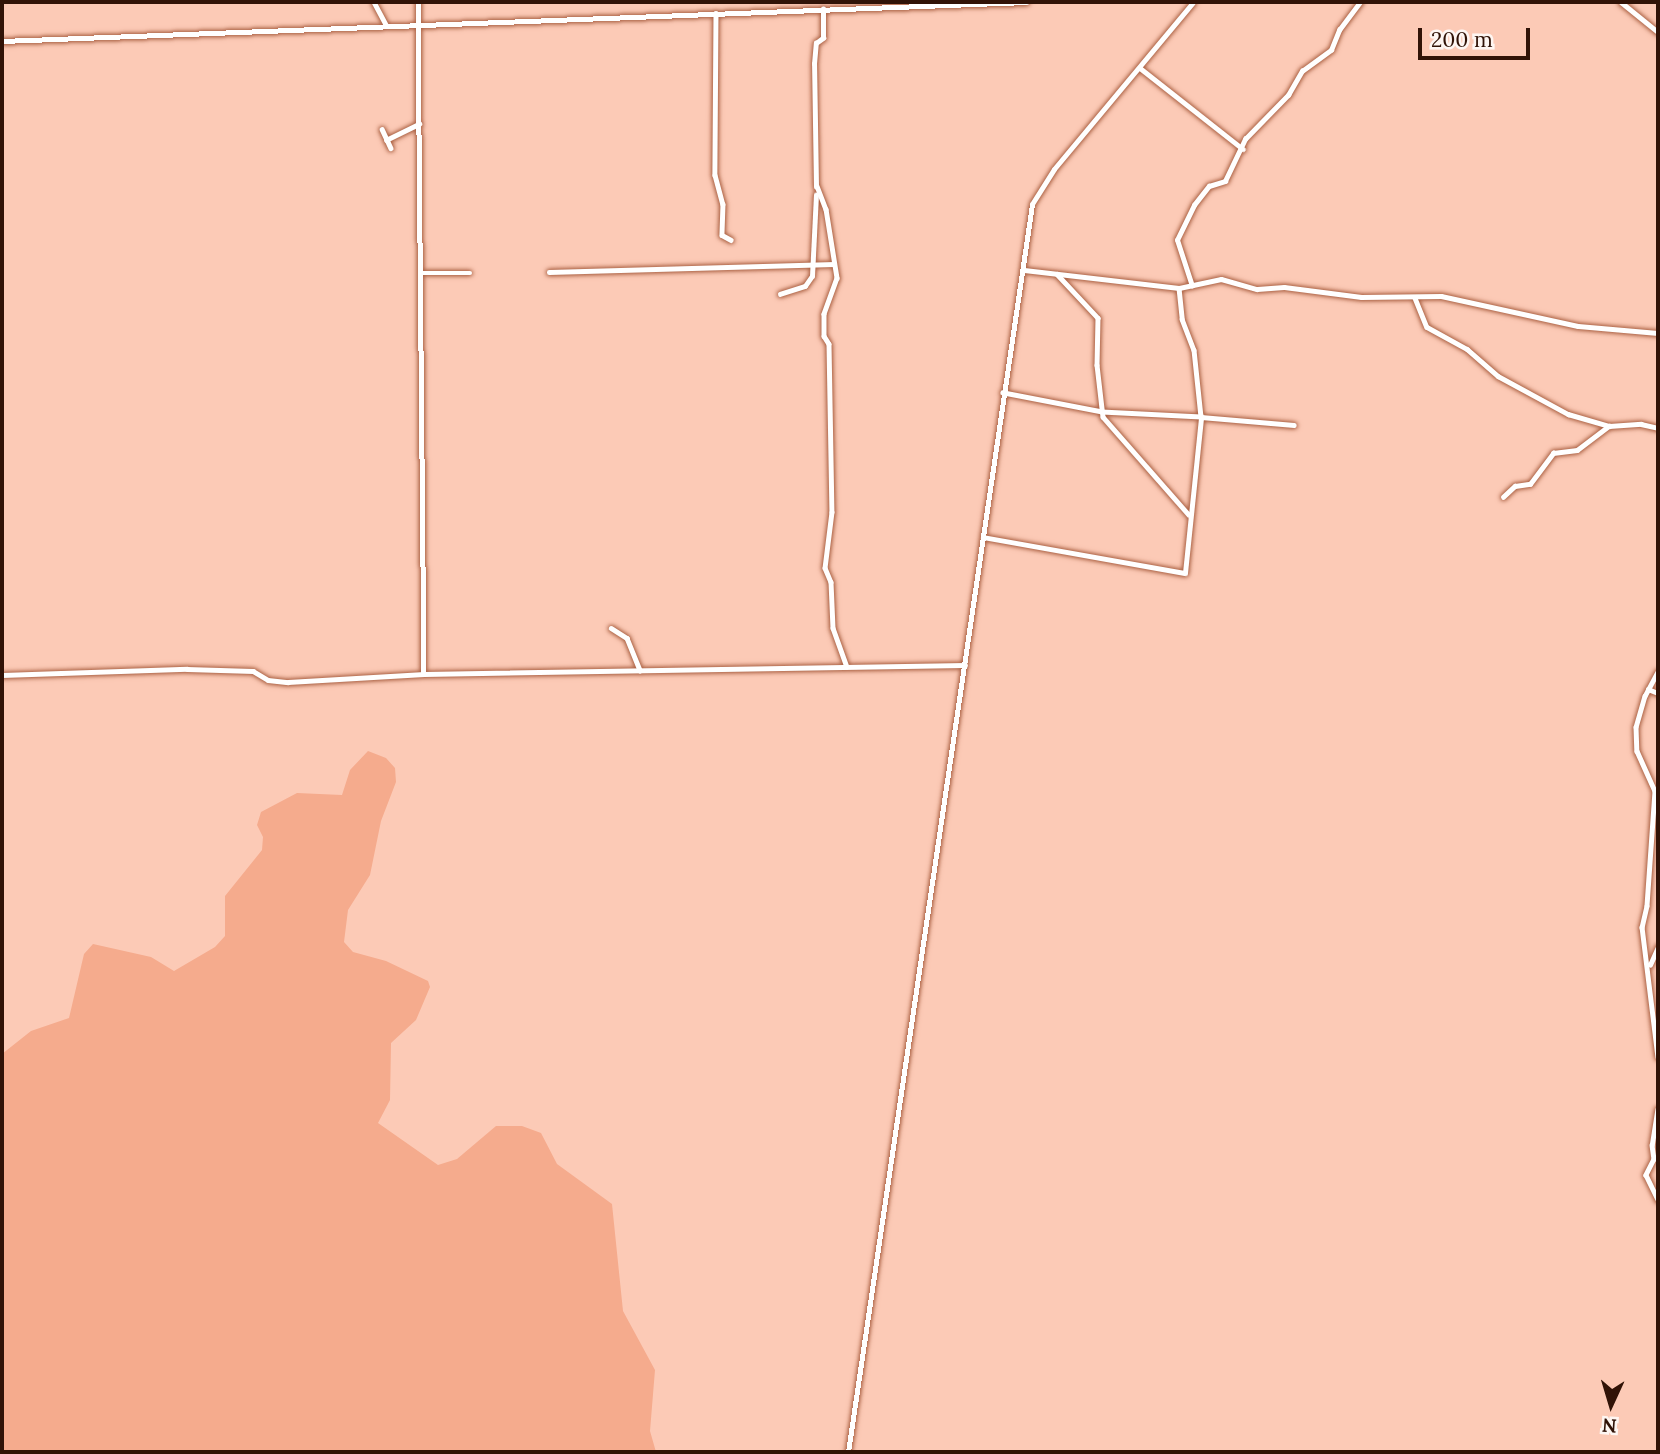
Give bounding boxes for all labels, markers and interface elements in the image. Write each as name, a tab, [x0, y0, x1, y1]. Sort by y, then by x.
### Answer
scale bar	[1422, 14, 1534, 58]
text: 200 m	[1431, 26, 1493, 53]
north arrow	[1576, 1370, 1646, 1440]
text: N	[1601, 1413, 1618, 1438]

